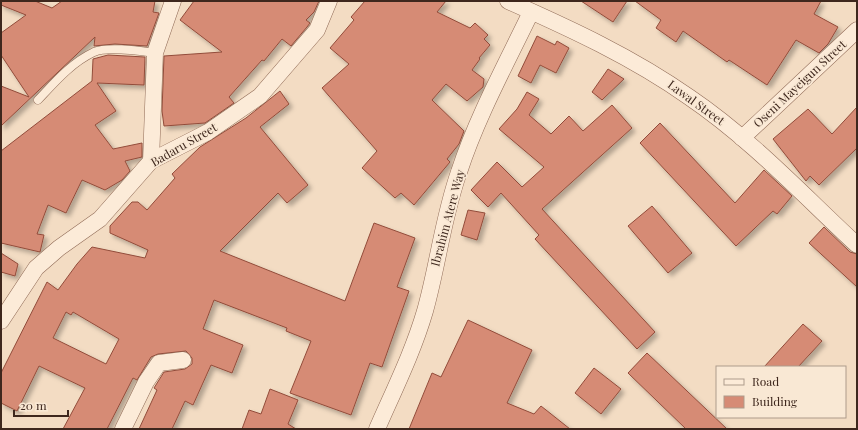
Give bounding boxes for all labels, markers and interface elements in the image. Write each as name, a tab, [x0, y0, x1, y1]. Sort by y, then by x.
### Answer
street label: Oseni Mayeigun Street	[749, 35, 850, 131]
street label: Lawal Street	[665, 76, 729, 129]
street label: Badaru Street	[147, 118, 220, 170]
street label: Ibrahim Atere Way	[426, 167, 468, 268]
legend	[716, 366, 846, 418]
text: Road	[752, 373, 779, 389]
scale bar	[14, 392, 68, 418]
text: Building	[752, 393, 798, 409]
text: 20 m	[20, 397, 47, 413]

